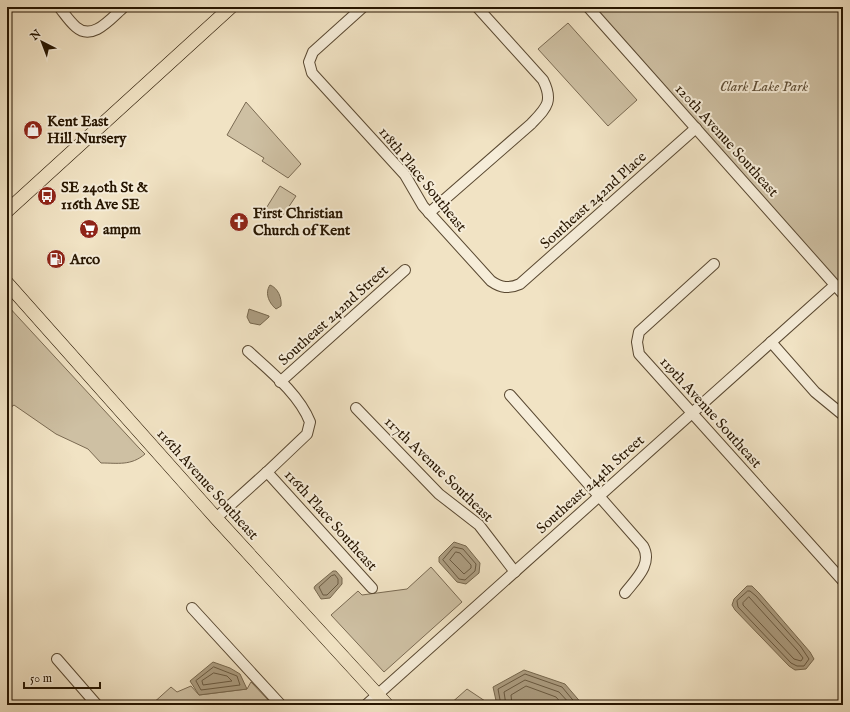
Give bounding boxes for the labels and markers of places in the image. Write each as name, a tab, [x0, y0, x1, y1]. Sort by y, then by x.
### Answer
place label: Kent East Hill Nursery	[47, 112, 127, 148]
shop icon: Kent East Hill Nursery	[22, 119, 44, 141]
place label: SE 240th St & 116th Ave SE	[61, 178, 149, 214]
bus stop icon: SE 240th St & 116th Ave SE	[36, 185, 58, 207]
place label: First Christian Church of Kent	[253, 204, 351, 240]
church icon: First Christian Church of Kent	[228, 211, 250, 233]
supermarket icon: ampm	[78, 218, 100, 240]
place label: ampm	[103, 220, 141, 239]
fuel station icon: Arco	[45, 248, 67, 270]
place label: Arco	[69, 250, 100, 269]

